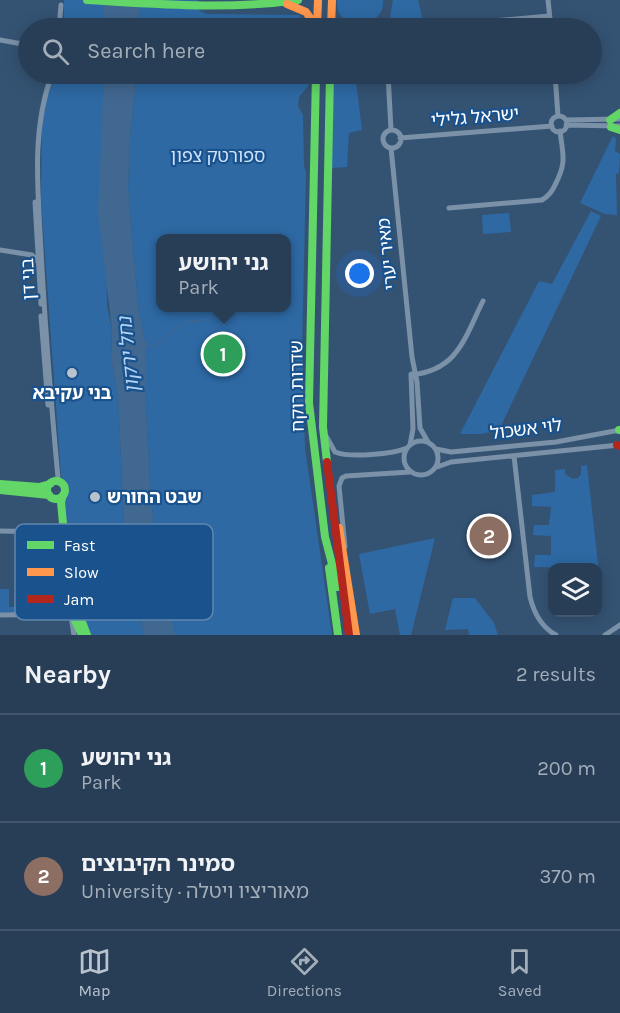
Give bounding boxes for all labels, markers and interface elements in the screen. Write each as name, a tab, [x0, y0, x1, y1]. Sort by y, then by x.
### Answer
search box	[18, 18, 602, 84]
icon: search	[39, 35, 72, 68]
text: Search here	[87, 38, 205, 64]
street label: ישראל גלילי	[430, 102, 520, 132]
park label: ספורטק צפון	[171, 145, 265, 167]
street label: מאיר יערי	[372, 217, 402, 291]
popup	[156, 234, 291, 312]
text: גני יהושע	[178, 250, 269, 276]
street label: בני דן	[16, 257, 40, 301]
your location	[345, 259, 374, 288]
text: Park	[178, 276, 219, 299]
water label: נחל ירקון	[113, 314, 144, 394]
pin: 1	[204, 332, 242, 376]
street label: שדרות רוקח	[285, 340, 309, 432]
marker: בני עקיבא	[65, 366, 79, 380]
place label: בני עקיבא	[32, 382, 112, 404]
street label: לוי אשכול	[489, 414, 563, 444]
place label: שבט החורש	[107, 486, 202, 508]
marker: שבט החורש	[88, 490, 102, 504]
pin: 2	[470, 514, 508, 558]
legend	[15, 524, 213, 620]
text: Fast	[64, 536, 95, 555]
text: Slow	[64, 563, 99, 582]
map controls	[548, 563, 602, 617]
button: layers	[548, 563, 602, 617]
text: Jam	[64, 590, 94, 609]
text: Nearby	[24, 659, 111, 690]
text: 2 results	[516, 663, 596, 686]
text: גני יהושע	[81, 745, 171, 771]
text: 1	[40, 757, 47, 780]
text: 200 m	[537, 757, 596, 780]
text: Park	[81, 771, 122, 794]
text: סמינר הקיבוצים	[81, 851, 235, 877]
text: 2	[37, 865, 50, 888]
text: 370 m	[539, 865, 596, 888]
text: University · מאוריציו ויטלה	[81, 880, 309, 903]
tab: Map	[78, 945, 111, 1000]
tab: Directions	[267, 945, 342, 1000]
tab: Saved	[498, 945, 542, 1000]

